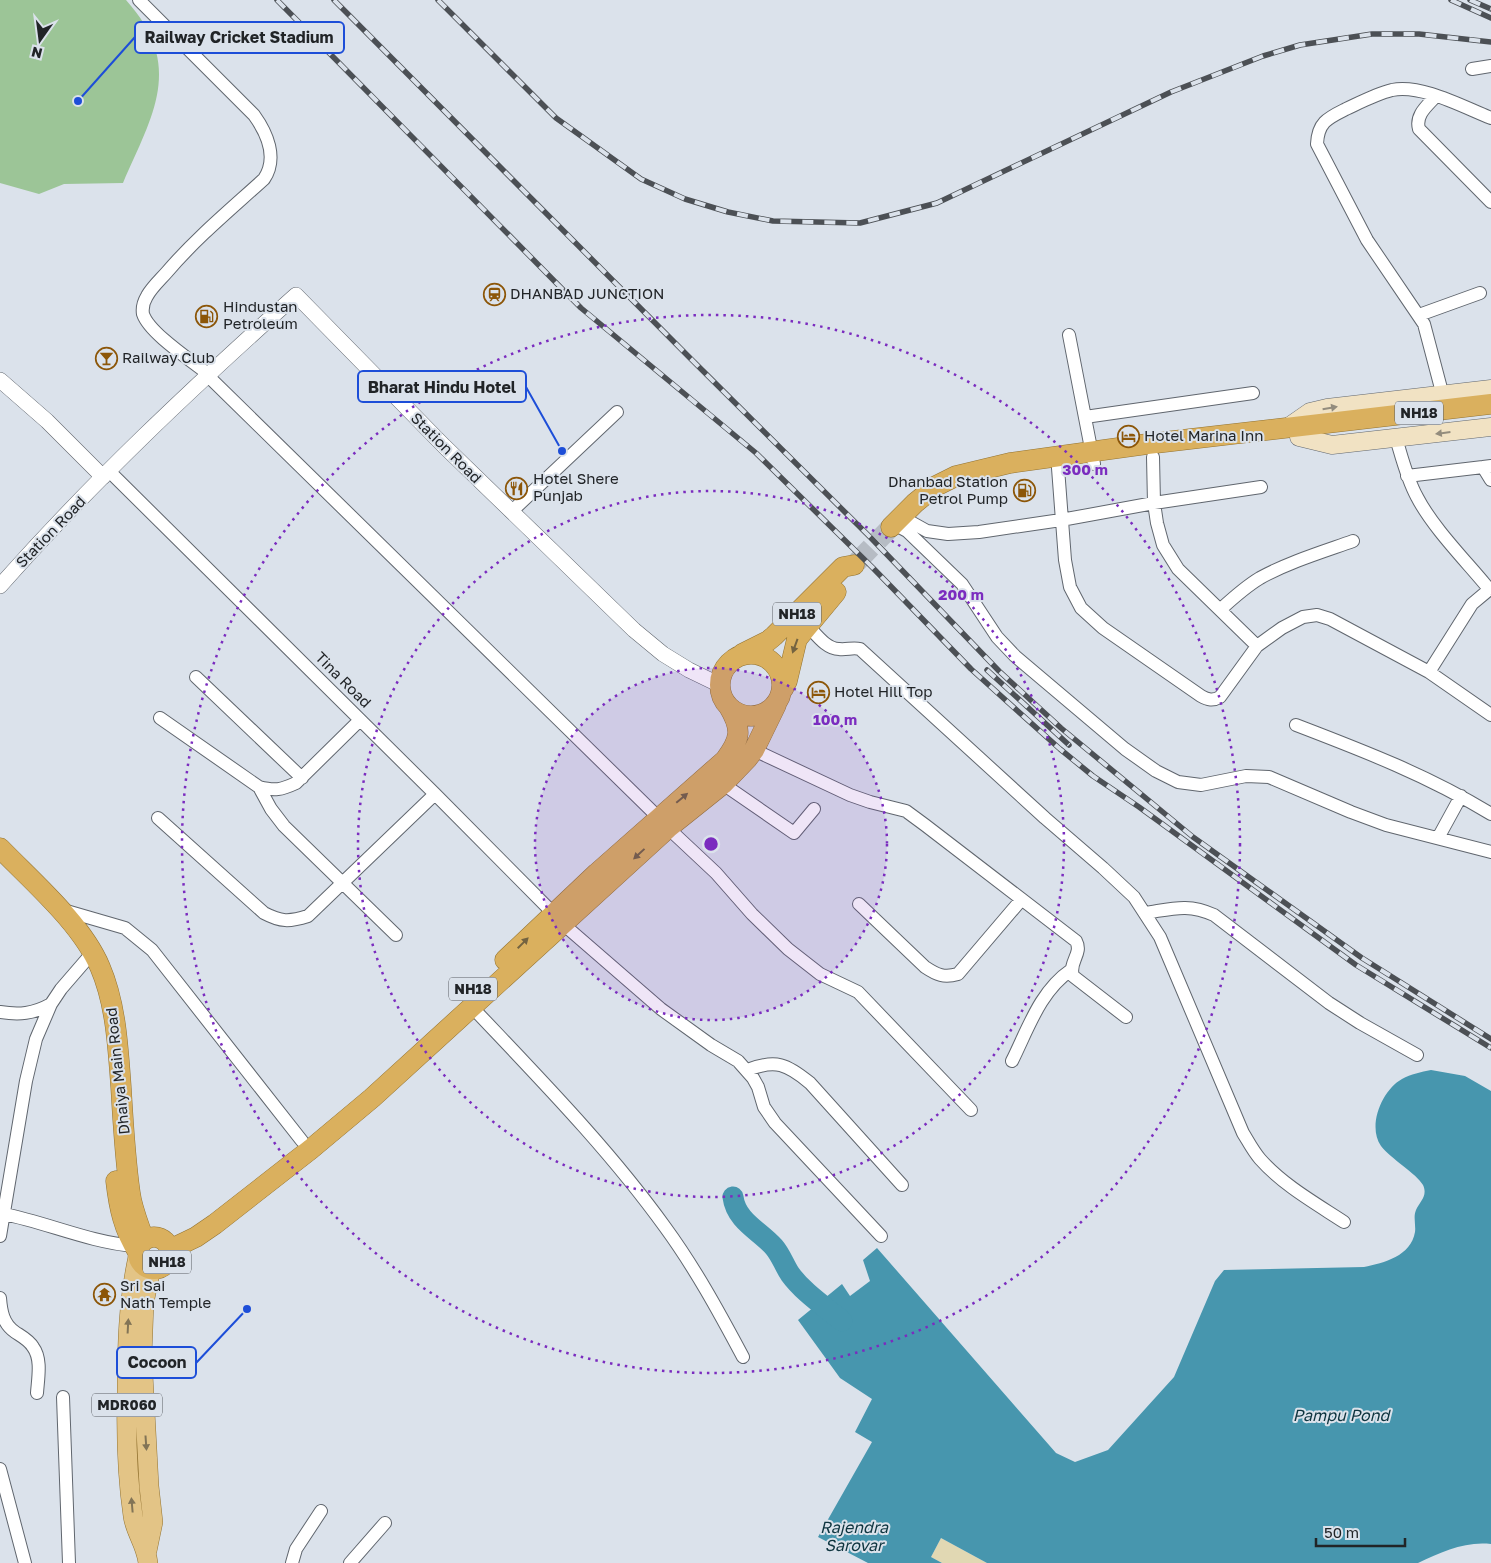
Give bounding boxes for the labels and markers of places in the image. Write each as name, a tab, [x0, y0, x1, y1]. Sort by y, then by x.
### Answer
callout: Railway Cricket Stadium	[135, 22, 344, 53]
station icon: DHANBAD JUNCTION	[482, 282, 506, 306]
place label: DHANBAD JUNCTION	[510, 284, 665, 302]
place label: Hindustan Petroleum	[223, 297, 298, 332]
fuel station icon: Hindustan Petroleum	[195, 304, 219, 328]
bar icon: Railway Club	[94, 346, 118, 370]
place label: Railway Club	[122, 348, 215, 366]
callout: Bharat Hindu Hotel	[358, 371, 526, 402]
hotel icon: Hotel Marina Inn	[1116, 424, 1140, 448]
place label: Hotel Marina Inn	[1144, 426, 1264, 444]
place label: Hotel Shere Punjab	[533, 469, 619, 504]
place label: Dhanbad Station Petrol Pump	[888, 472, 1008, 507]
restaurant icon: Hotel Shere Punjab	[505, 476, 529, 500]
fuel station icon: Dhanbad Station Petrol Pump	[1012, 479, 1036, 503]
hotel icon: Hotel Hill Top	[806, 680, 830, 704]
place label: Hotel Hill Top	[834, 682, 933, 700]
centre of rings	[702, 835, 720, 853]
place label: Sri Sai Nath Temple	[120, 1276, 212, 1311]
temple icon: Sri Sai Nath Temple	[92, 1283, 116, 1307]
callout: Cocoon	[117, 1347, 196, 1378]

